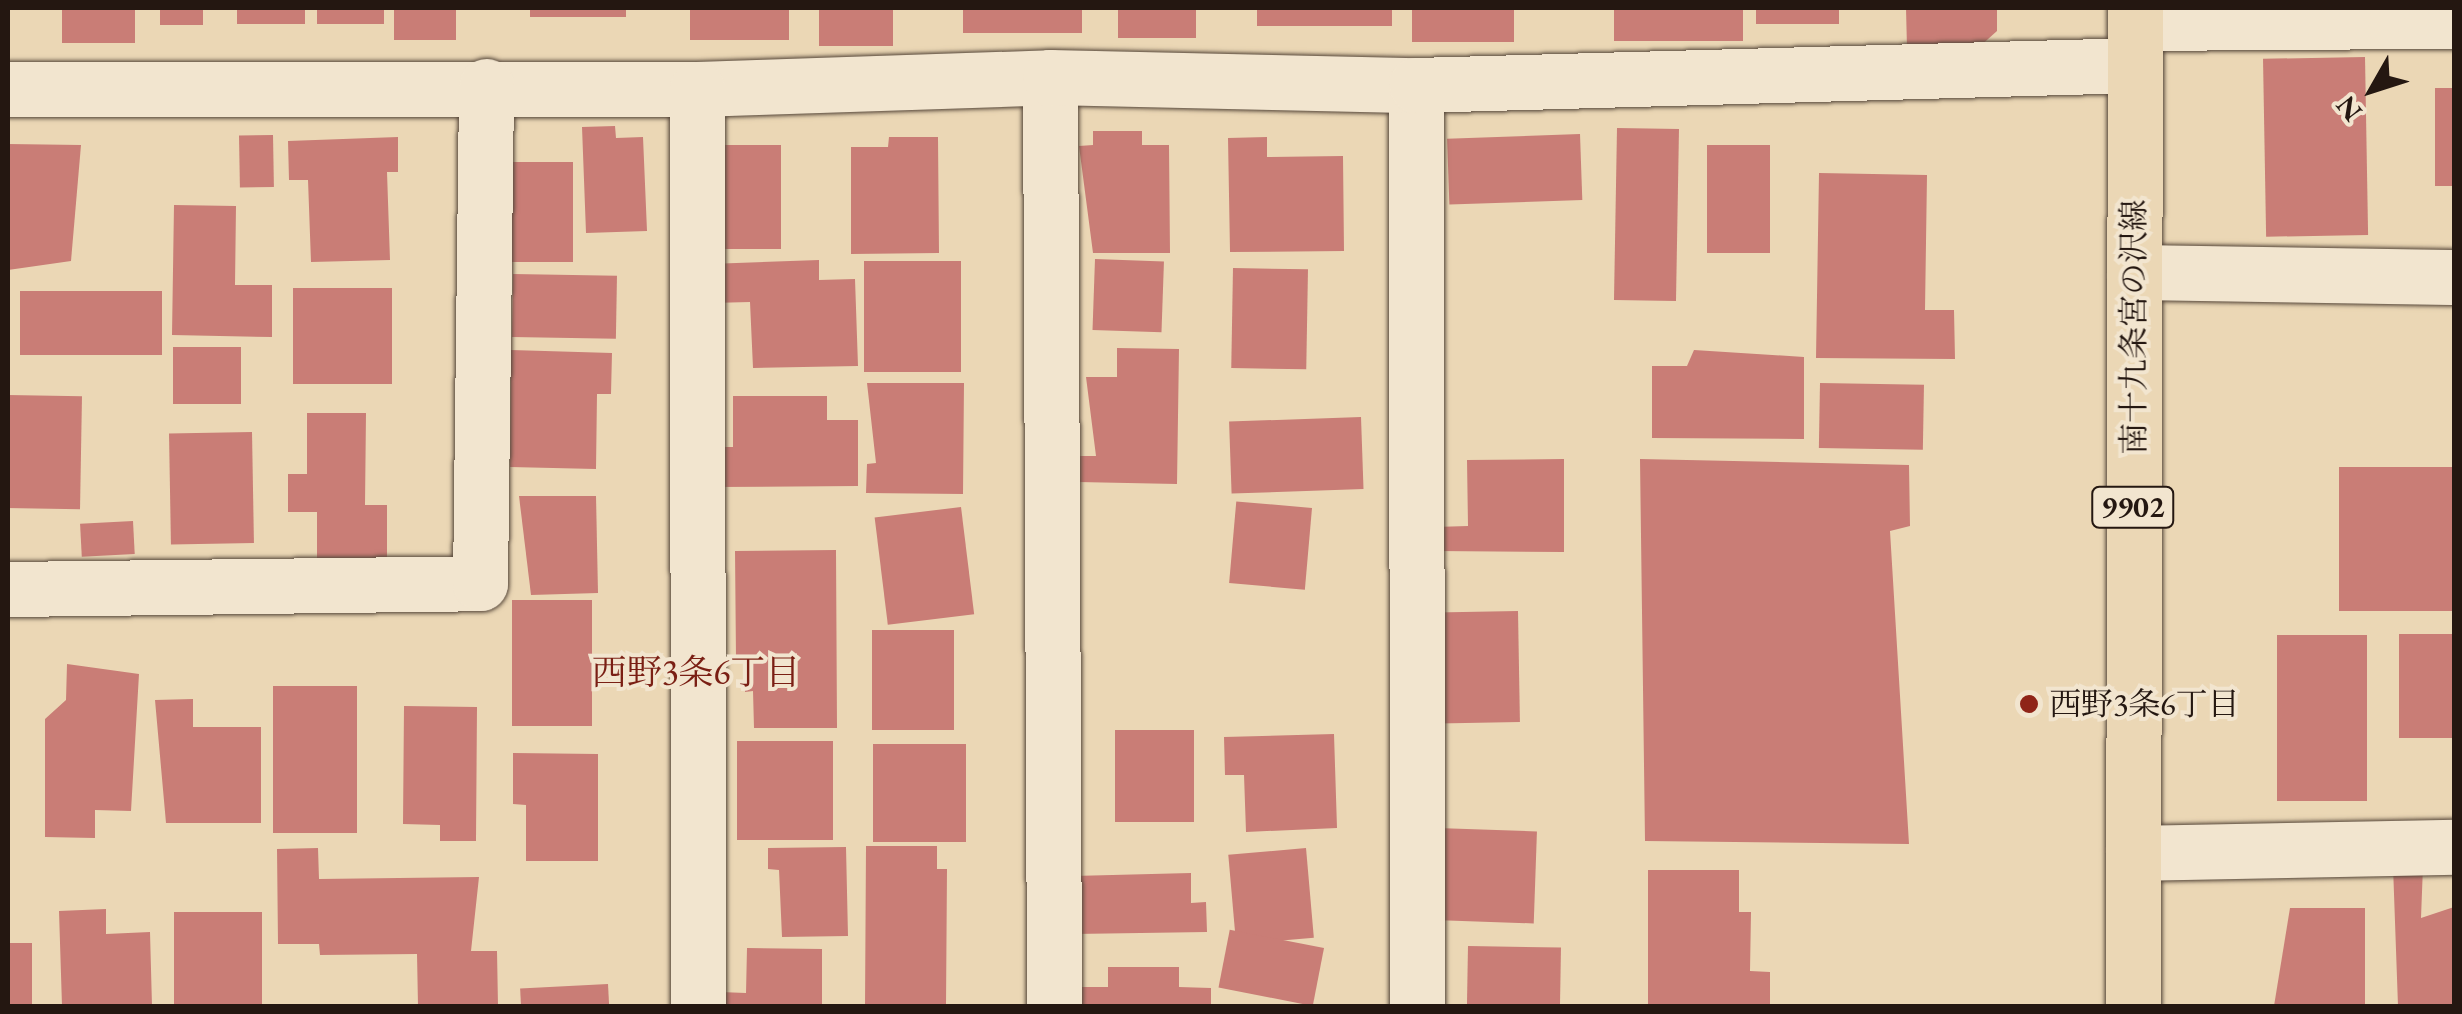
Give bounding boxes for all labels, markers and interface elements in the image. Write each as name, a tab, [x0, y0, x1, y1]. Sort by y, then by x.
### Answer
north arrow	[2322, 40, 2422, 140]
text: N	[2328, 89, 2370, 129]
street label: 南十九条宮の沢線	[2115, 199, 2153, 455]
road number: 9902	[2090, 482, 2176, 532]
district label: 西野3条6丁目	[592, 651, 800, 693]
place label: 西野3条6丁目	[2049, 685, 2240, 723]
marker: 西野3条6丁目	[2018, 693, 2040, 715]

